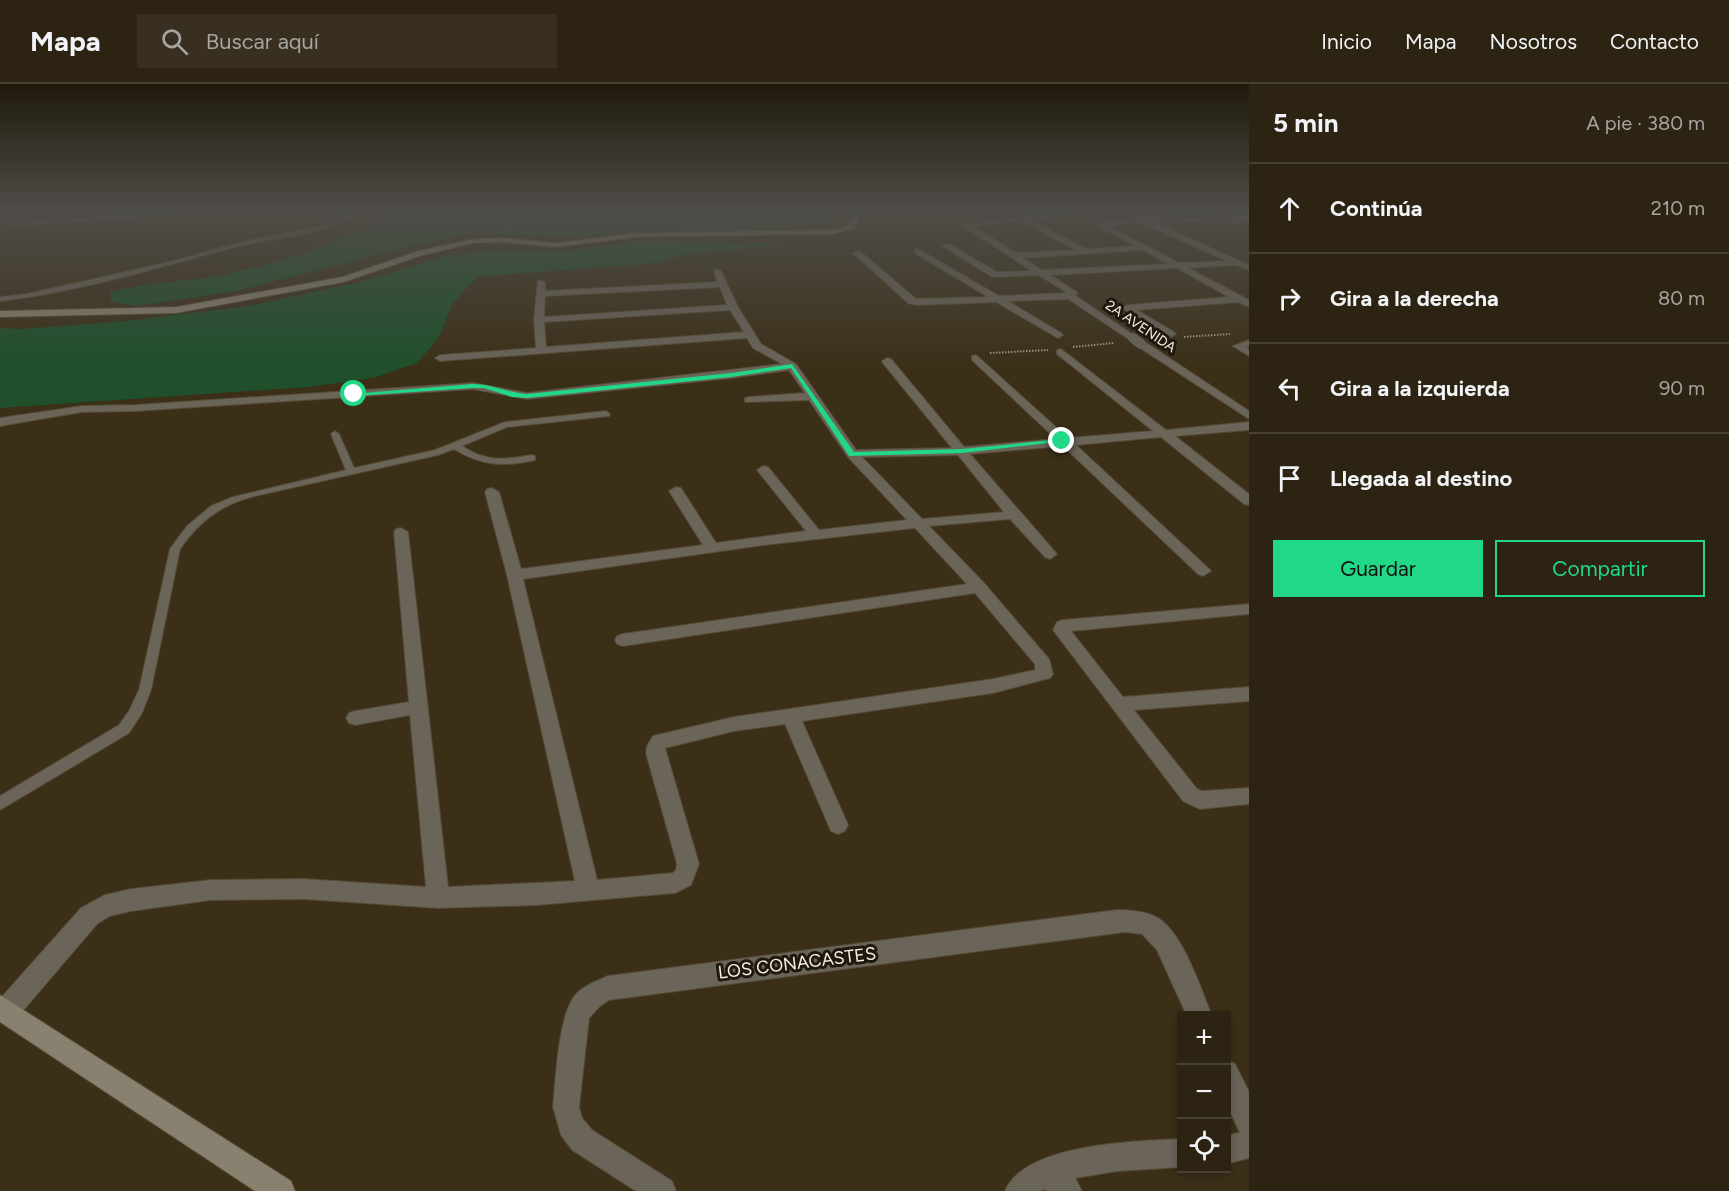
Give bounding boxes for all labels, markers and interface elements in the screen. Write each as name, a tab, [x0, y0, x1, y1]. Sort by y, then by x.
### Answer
search box	[137, 14, 557, 68]
text: Mapa	[30, 24, 101, 58]
icon: search	[158, 25, 191, 58]
text: Buscar aquí	[206, 28, 319, 55]
text: Inicio	[1321, 29, 1372, 54]
text: Mapa	[1405, 29, 1457, 54]
text: Nosotros	[1490, 29, 1577, 54]
text: Contacto	[1610, 29, 1699, 54]
text: 5 min	[1273, 107, 1339, 139]
text: A pie · 380 m	[1586, 111, 1705, 135]
icon: ahead	[1273, 192, 1306, 225]
text: Continúa	[1330, 195, 1423, 222]
text: 210 m	[1651, 196, 1705, 220]
icon: right	[1273, 282, 1306, 315]
text: Gira a la derecha	[1330, 285, 1499, 312]
text: 80 m	[1658, 286, 1705, 310]
street label: 2A AVENIDA	[1102, 297, 1180, 356]
icon: left	[1273, 372, 1306, 405]
text: Gira a la izquierda	[1330, 375, 1510, 402]
text: 90 m	[1659, 376, 1705, 400]
route start	[340, 380, 366, 406]
route end	[1048, 427, 1074, 453]
icon: arrive	[1273, 462, 1306, 495]
text: Llegada al destino	[1330, 465, 1512, 492]
button: Guardar	[1273, 540, 1483, 597]
button: Compartir	[1495, 540, 1705, 597]
street label: LOS CONACASTES	[717, 942, 877, 984]
map controls	[1177, 1011, 1231, 1173]
button: +	[1177, 1011, 1231, 1065]
button: −	[1177, 1065, 1231, 1119]
button: locate	[1177, 1119, 1231, 1173]

